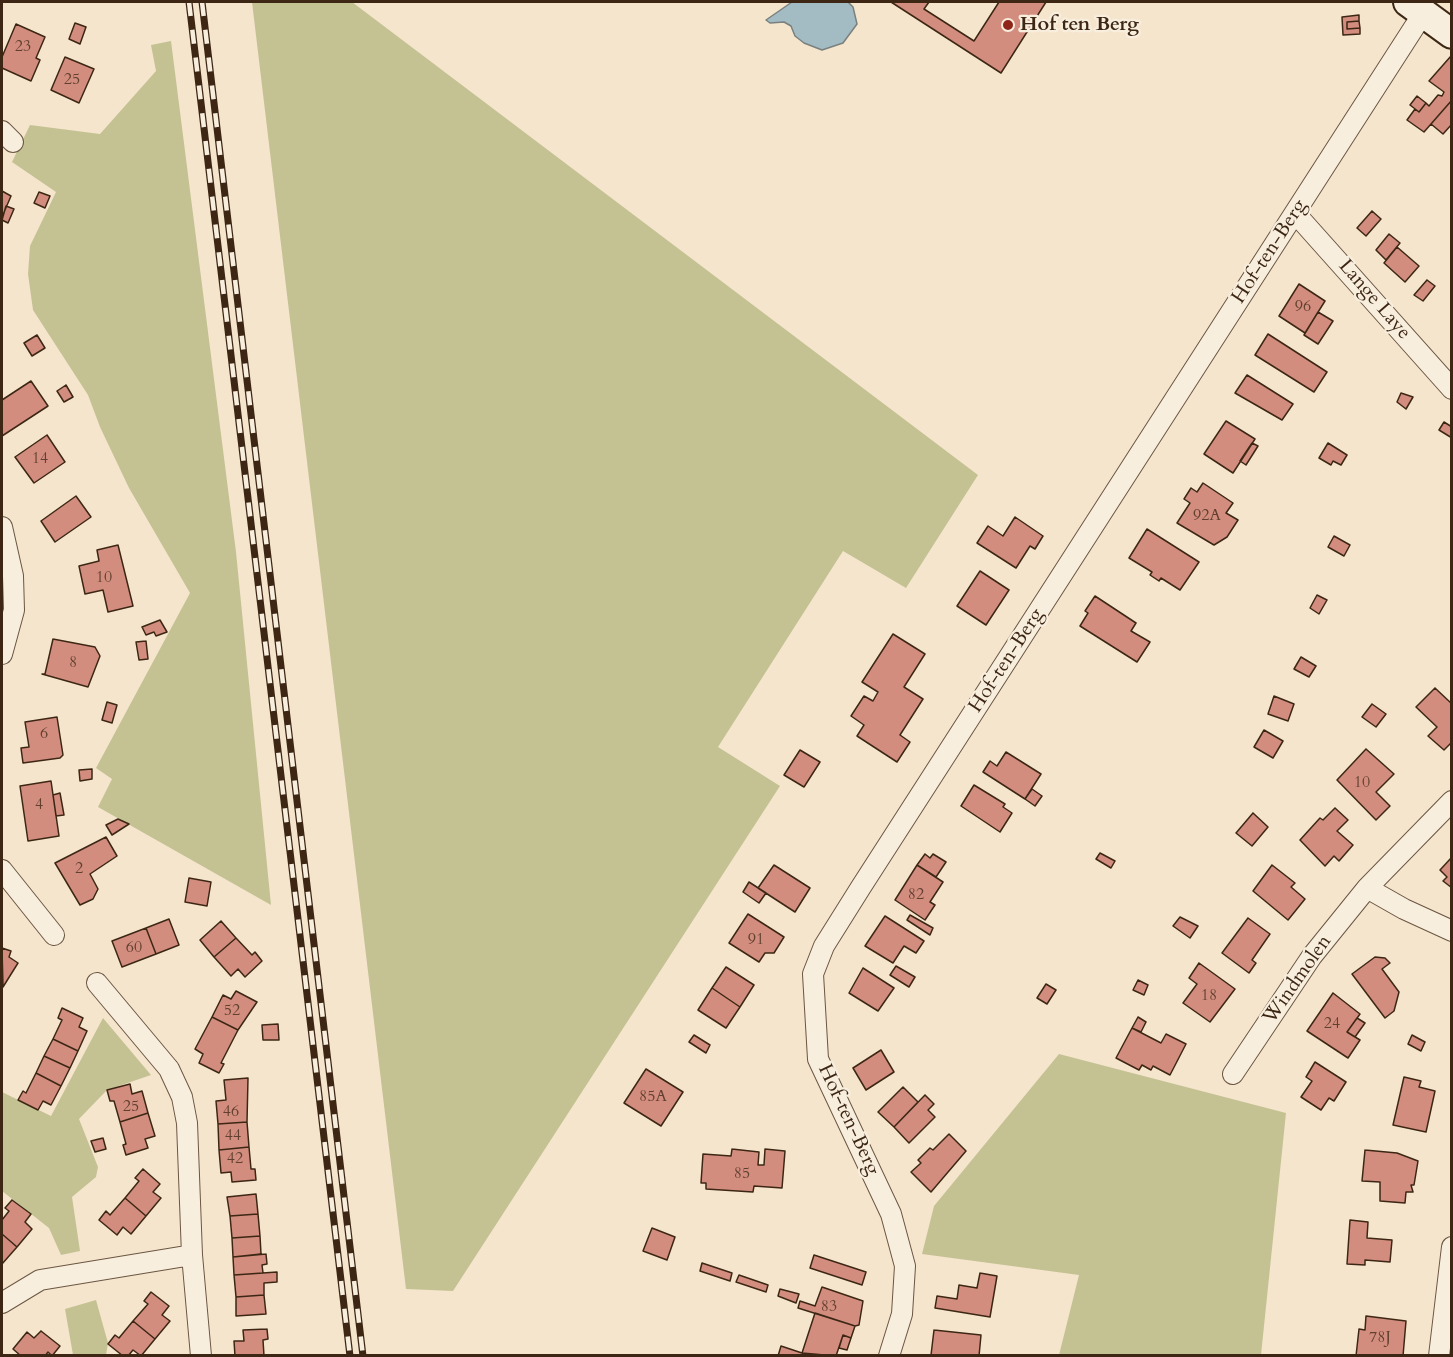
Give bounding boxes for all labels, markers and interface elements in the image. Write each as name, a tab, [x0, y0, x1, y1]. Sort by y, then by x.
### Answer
place label: Hof ten Berg	[1020, 13, 1139, 37]
marker: Hof ten Berg	[1001, 18, 1015, 32]
house number: 23	[15, 37, 31, 57]
house number: 25	[64, 70, 80, 90]
street label: Hof-ten-Berg	[1227, 195, 1313, 309]
street label: Lange Laye	[1333, 255, 1415, 345]
house number: 96	[1295, 297, 1311, 317]
house number: 14	[32, 449, 48, 469]
house number: 92A	[1193, 506, 1221, 526]
house number: 10	[96, 568, 112, 588]
street label: Hof-ten-Berg	[964, 604, 1050, 718]
house number: 8	[69, 653, 77, 673]
house number: 6	[40, 724, 48, 744]
house number: 10	[1354, 773, 1370, 793]
house number: 4	[35, 795, 43, 815]
house number: 2	[75, 859, 83, 879]
house number: 82	[908, 885, 924, 905]
house number: 91	[748, 930, 764, 950]
street label: Windmolen	[1259, 931, 1337, 1029]
house number: 60	[126, 938, 142, 958]
house number: 18	[1201, 986, 1217, 1006]
house number: 52	[224, 1001, 240, 1021]
house number: 24	[1324, 1014, 1340, 1034]
street label: Hof-ten-Berg	[812, 1061, 884, 1179]
house number: 85A	[639, 1087, 667, 1107]
house number: 25	[123, 1097, 139, 1117]
house number: 46	[223, 1102, 239, 1122]
house number: 44	[225, 1126, 241, 1146]
house number: 42	[227, 1149, 243, 1169]
house number: 85	[734, 1164, 750, 1184]
house number: 83	[821, 1297, 837, 1317]
house number: 78J	[1369, 1328, 1391, 1348]

